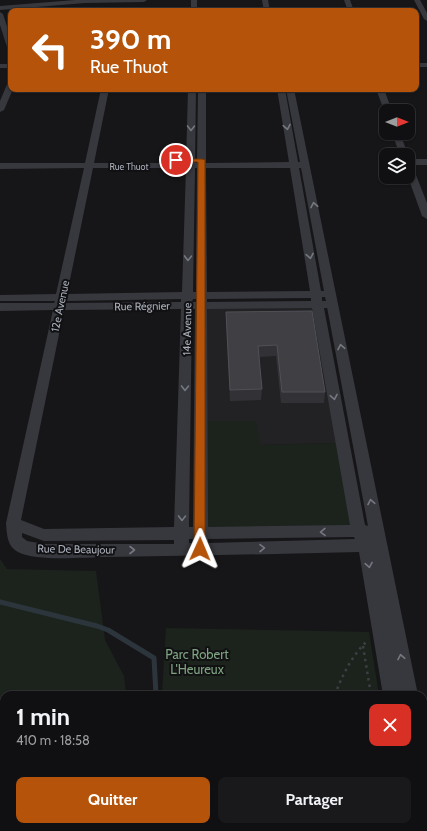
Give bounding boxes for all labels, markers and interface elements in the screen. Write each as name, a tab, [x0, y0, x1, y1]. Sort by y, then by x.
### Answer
text: 390 m	[90, 22, 171, 56]
icon: left	[24, 24, 76, 76]
text: Rue Thuot	[90, 56, 168, 78]
north arrow	[379, 104, 415, 140]
map controls	[379, 104, 415, 184]
one-way arrow	[283, 124, 291, 131]
one-way arrow	[187, 125, 195, 131]
pin	[159, 143, 193, 177]
button: layers	[379, 148, 415, 184]
icon: arrive	[165, 149, 187, 171]
street label: Rue Thuot	[110, 161, 148, 172]
one-way arrow	[310, 202, 318, 208]
one-way arrow	[305, 252, 313, 259]
one-way arrow	[184, 255, 192, 261]
street label: 12e Avenue	[48, 279, 72, 333]
street label: Rue Régnier	[114, 299, 170, 313]
street label: 14e Avenue	[180, 302, 194, 356]
one-way arrow	[337, 344, 345, 350]
one-way arrow	[181, 385, 189, 391]
one-way arrow	[329, 394, 338, 401]
one-way arrow	[367, 499, 376, 505]
one-way arrow	[178, 515, 186, 521]
position arrow	[179, 528, 221, 570]
one-way arrow	[320, 528, 326, 536]
street label: Rue De Beaujour	[37, 541, 115, 557]
one-way arrow	[259, 544, 265, 552]
one-way arrow	[129, 546, 135, 554]
one-way arrow	[364, 562, 373, 568]
park label: Parc Robert L'Heureux	[165, 646, 229, 677]
one-way arrow	[398, 654, 406, 660]
text: 1 min	[16, 702, 70, 731]
button: close	[369, 704, 411, 746]
text: 410 m · 18:58	[16, 732, 90, 748]
button: Quitter	[16, 777, 210, 823]
button: Partager	[218, 777, 411, 823]

